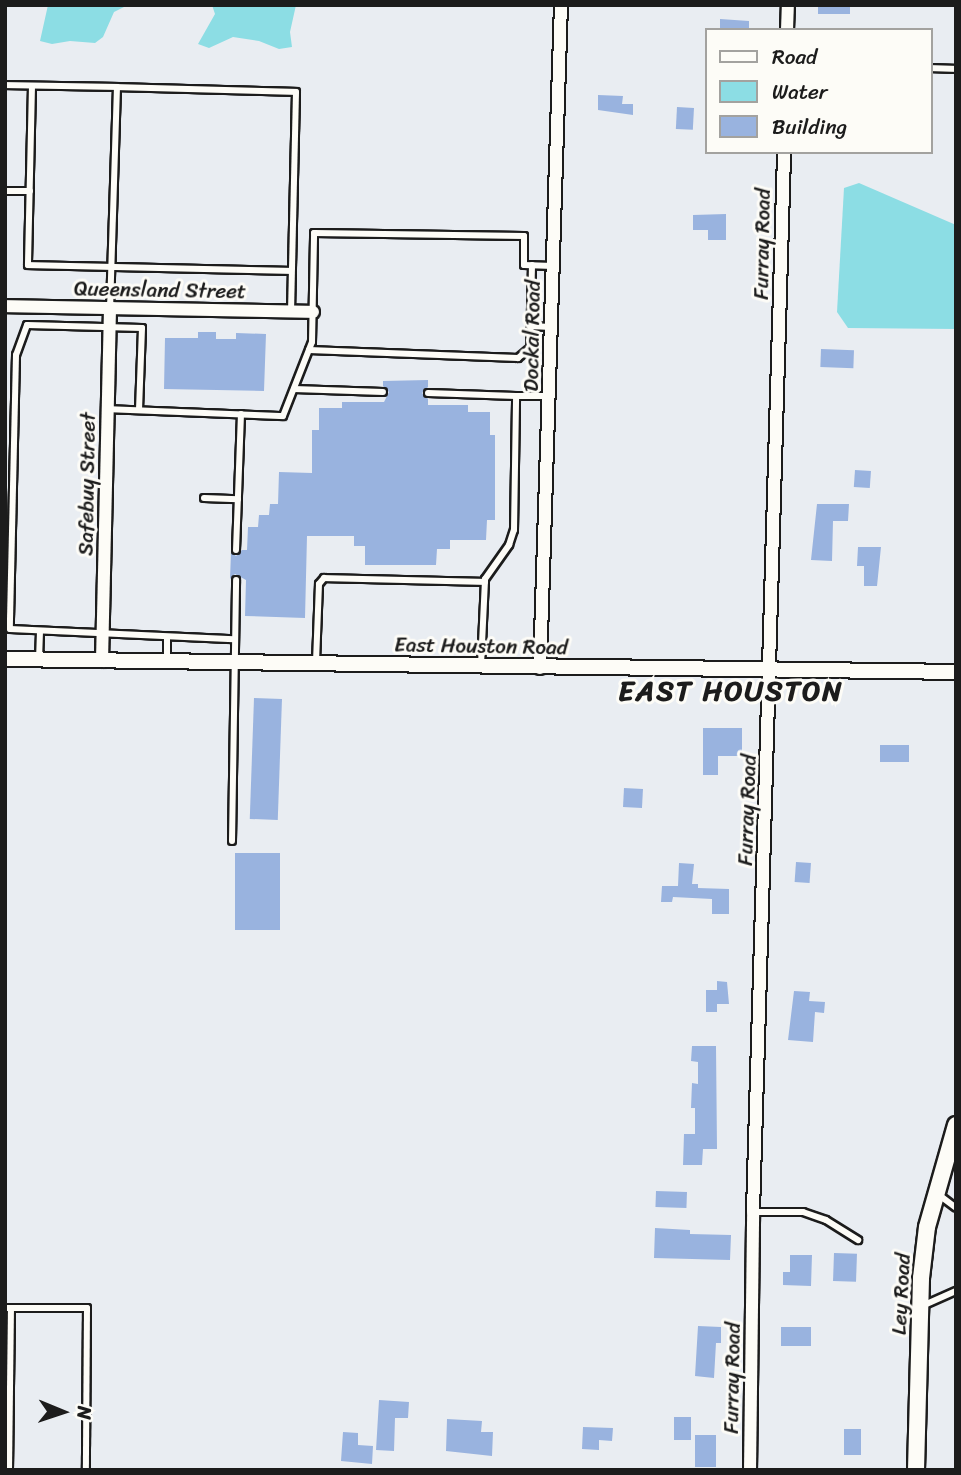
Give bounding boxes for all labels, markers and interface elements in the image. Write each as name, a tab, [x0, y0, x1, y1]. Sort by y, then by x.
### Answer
legend	[706, 28, 933, 154]
text: Road	[772, 38, 817, 76]
text: Water	[772, 73, 827, 111]
text: Building	[772, 108, 847, 146]
street label: Furray Road	[748, 188, 776, 300]
street label: Queensland Street	[74, 276, 246, 304]
street label: Dockal Road	[518, 280, 546, 392]
street label: Safebuy Street	[73, 412, 101, 556]
street label: East Houston Road	[394, 632, 568, 660]
district label: EAST HOUSTON	[621, 674, 841, 708]
street label: Furray Road	[732, 754, 762, 866]
street label: Ley Road	[886, 1252, 916, 1336]
street label: Furray Road	[718, 1322, 746, 1434]
north arrow	[28, 1377, 98, 1447]
text: N	[68, 1406, 101, 1420]

